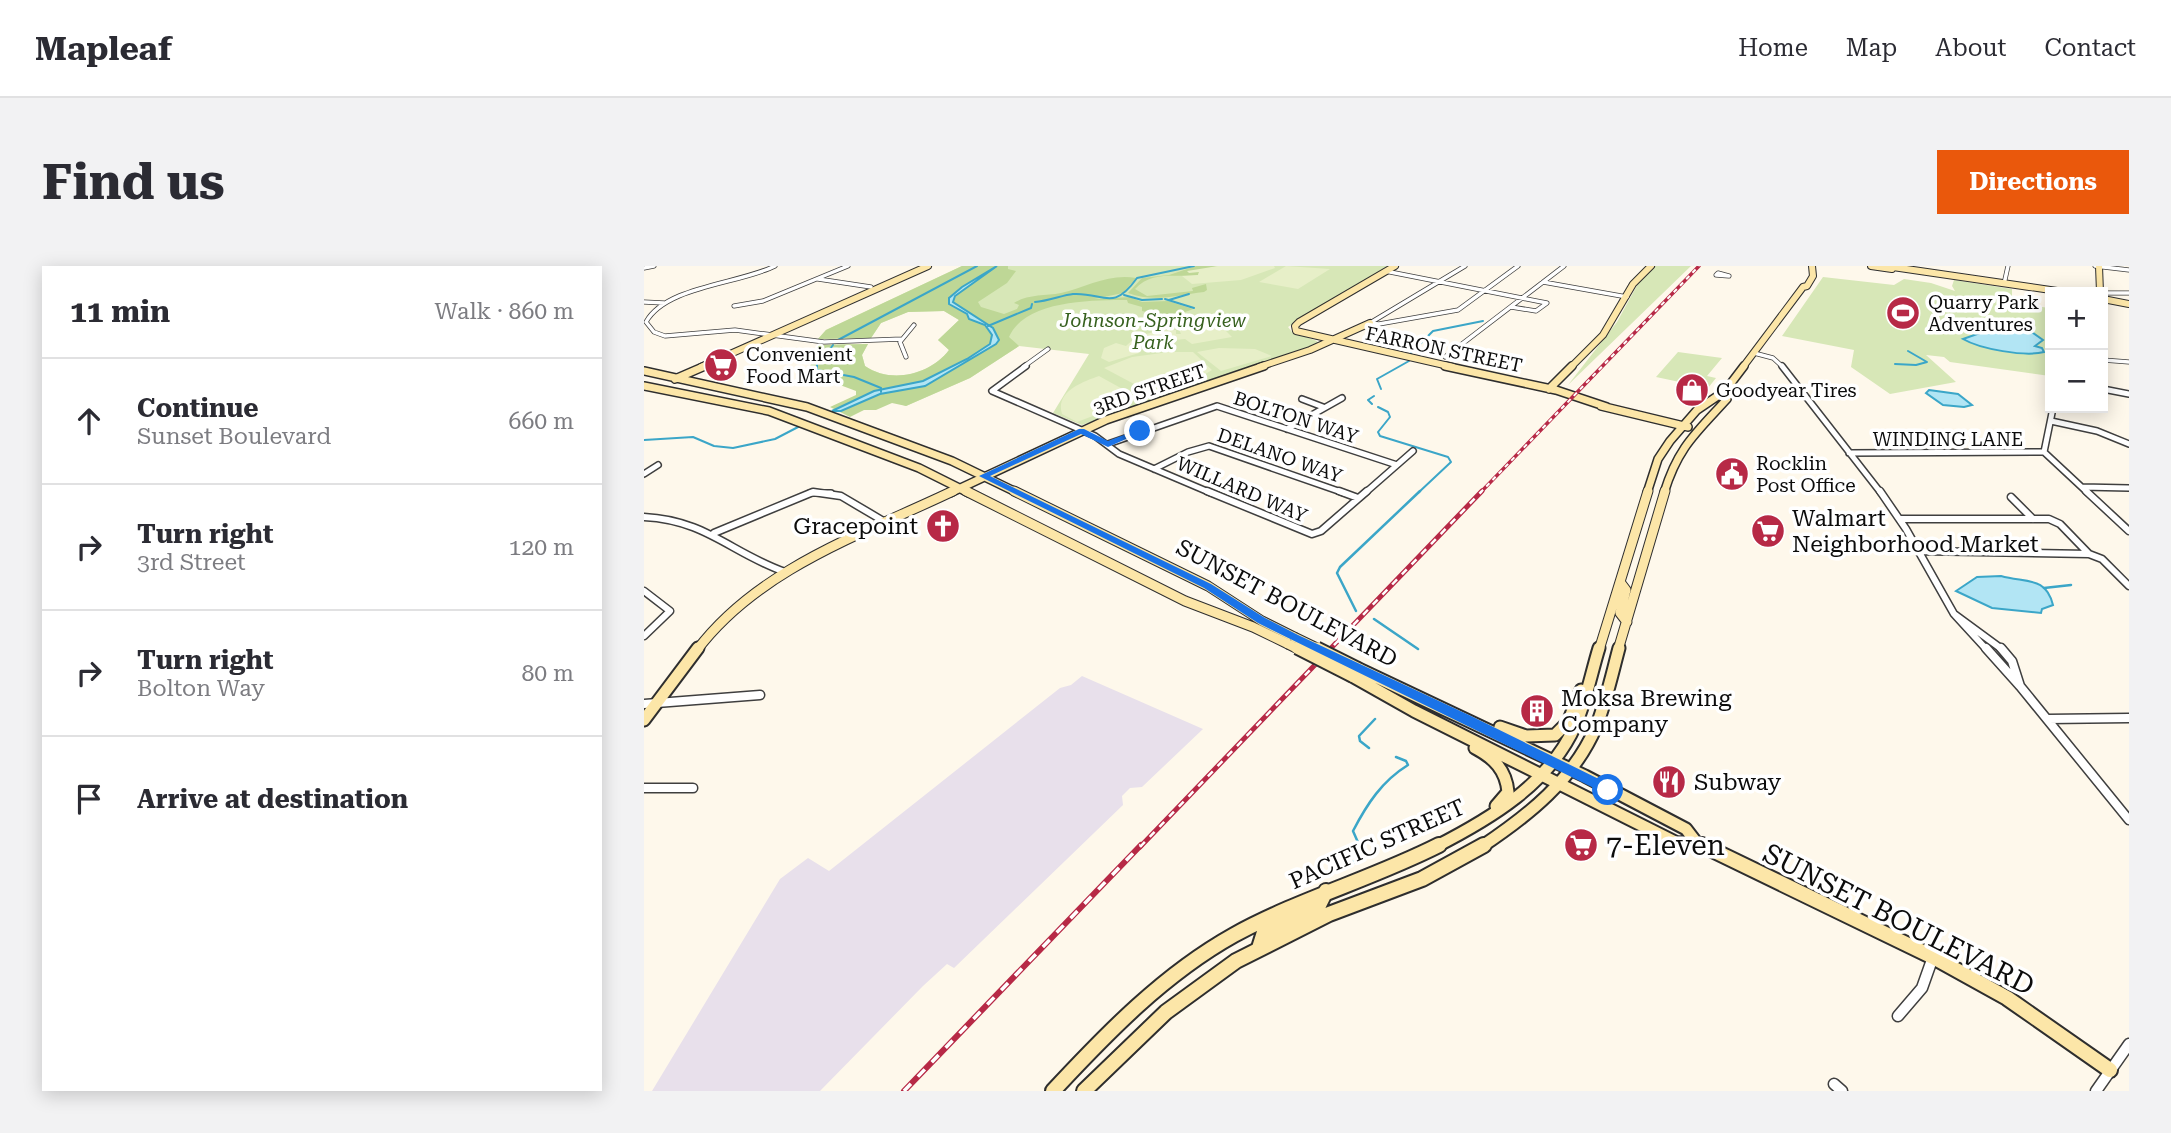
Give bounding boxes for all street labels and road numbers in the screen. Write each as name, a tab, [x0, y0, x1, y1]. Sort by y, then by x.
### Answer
street label: FARRON STREET	[1363, 322, 1524, 377]
street label: 3RD STREET	[1090, 359, 1209, 420]
street label: BOLTON WAY	[1231, 386, 1361, 448]
street label: DELANO WAY	[1214, 423, 1345, 488]
street label: WINDING LANE	[1873, 428, 2023, 451]
street label: WILLARD WAY	[1173, 452, 1311, 527]
street label: SUNSET BOULEVARD	[1172, 534, 1402, 673]
street label: PACIFIC STREET	[1285, 794, 1469, 895]
street label: SUNSET BOULEVARD	[1758, 837, 2040, 1002]

